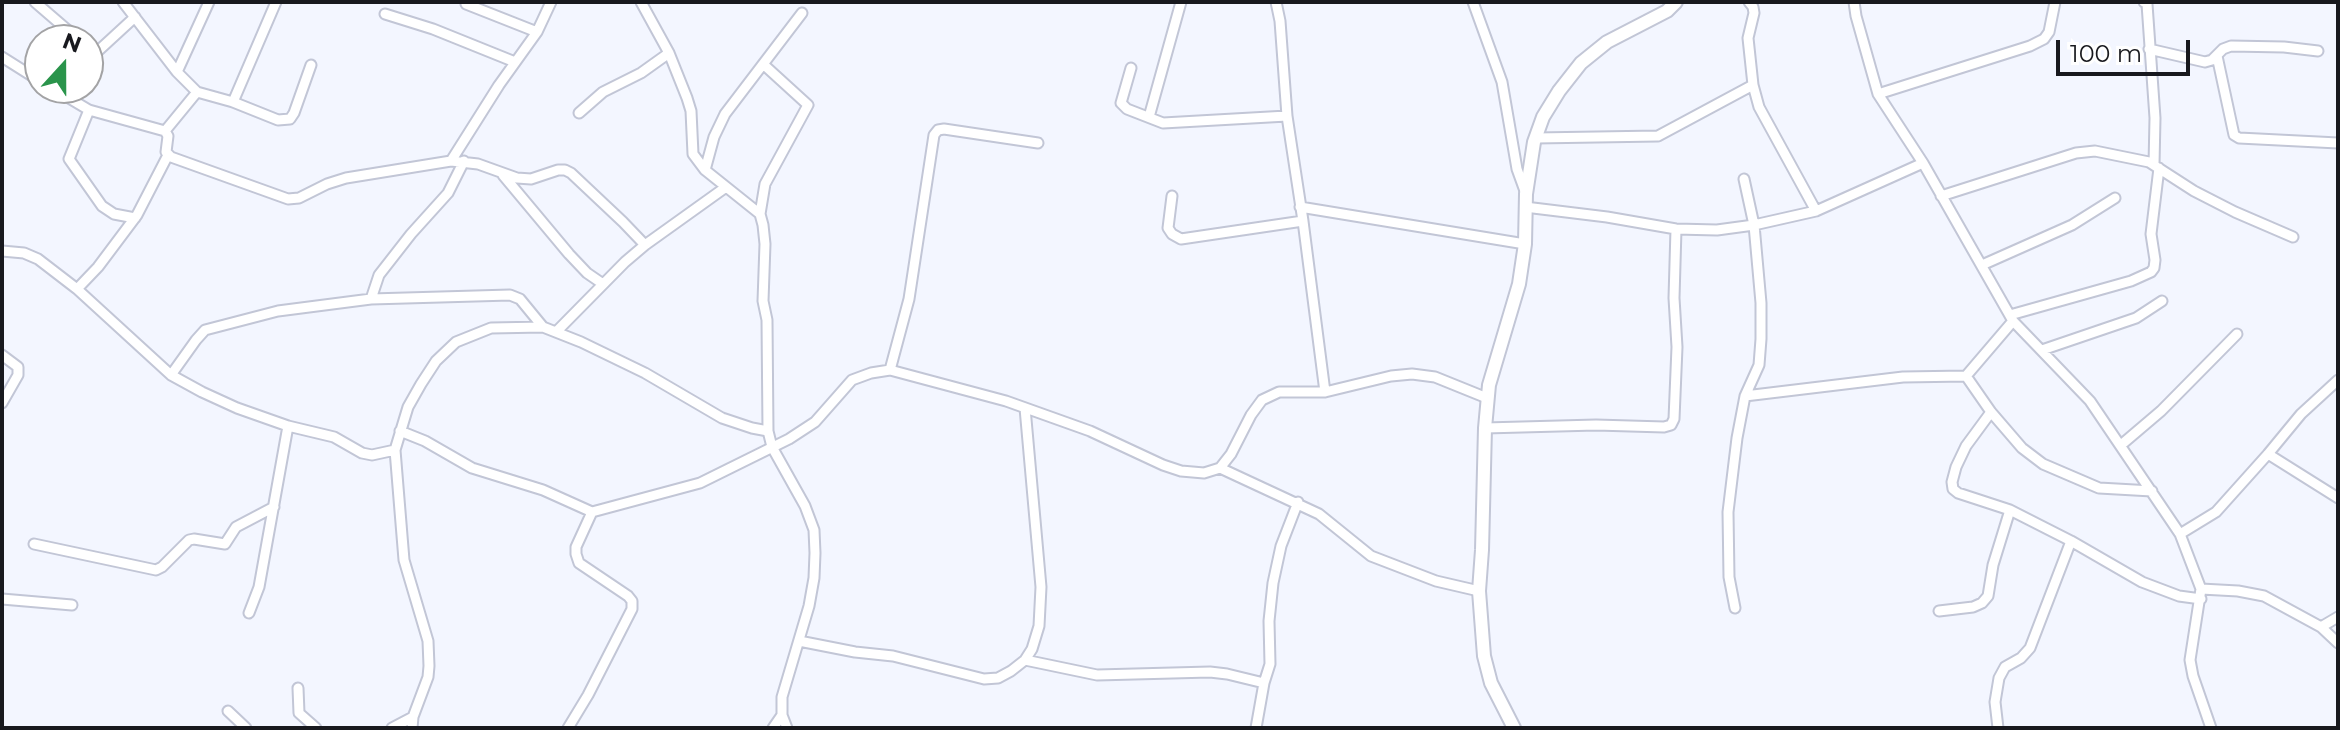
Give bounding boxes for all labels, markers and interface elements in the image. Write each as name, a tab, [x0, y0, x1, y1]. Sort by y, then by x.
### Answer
north arrow	[24, 24, 104, 104]
scale bar	[2060, 24, 2194, 74]
text: N	[59, 27, 85, 59]
text: 100 m	[2070, 39, 2142, 68]

